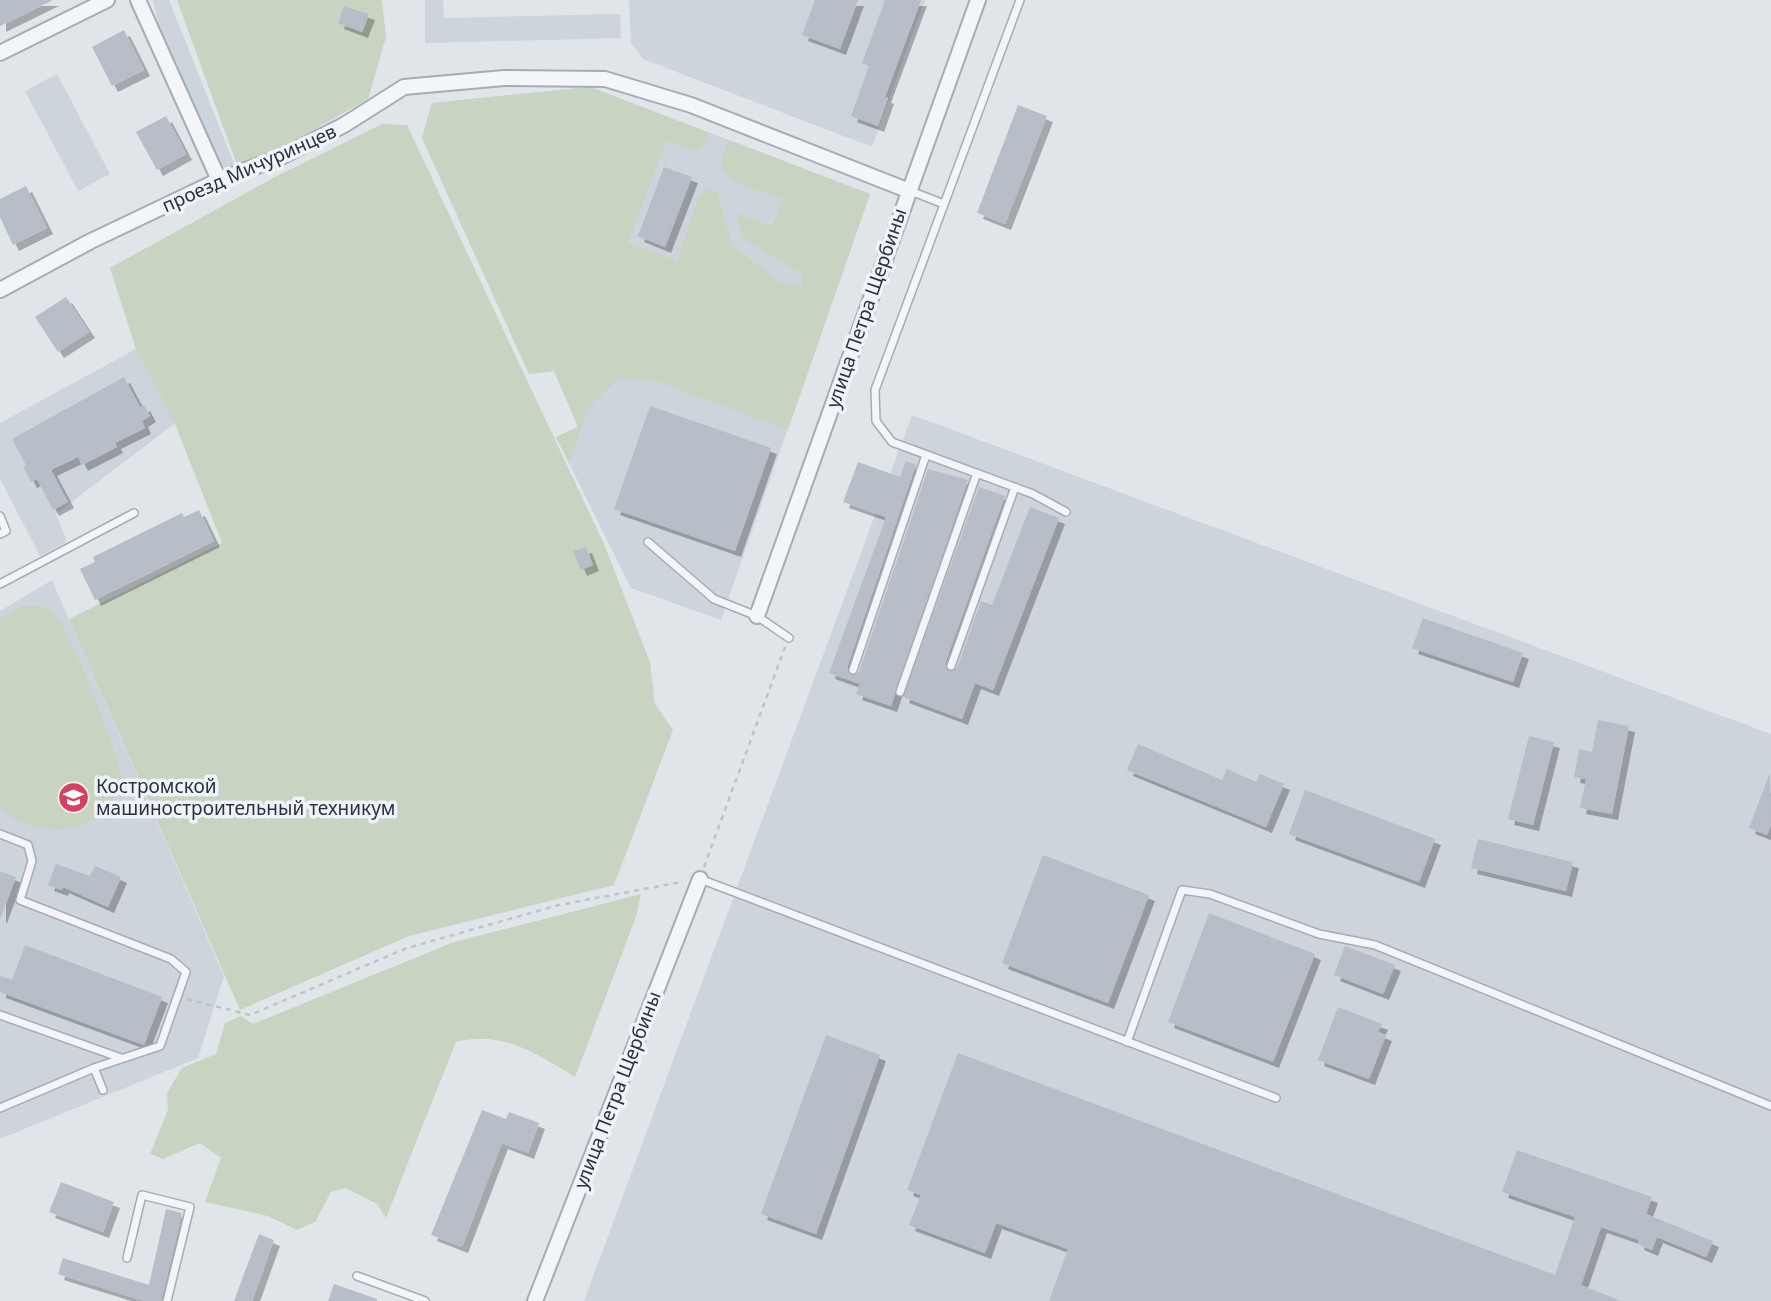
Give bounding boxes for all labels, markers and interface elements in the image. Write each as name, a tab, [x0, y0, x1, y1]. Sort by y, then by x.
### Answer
street label: проезд Мичуринцев	[158, 118, 340, 218]
street label: улица Петра Щербины	[820, 205, 912, 411]
place label: Костромской машиностроительный техникум	[96, 773, 395, 821]
school or university icon: Костромской машиностроительный техникум	[56, 780, 90, 814]
street label: улица Петра Щербины	[567, 987, 667, 1193]

